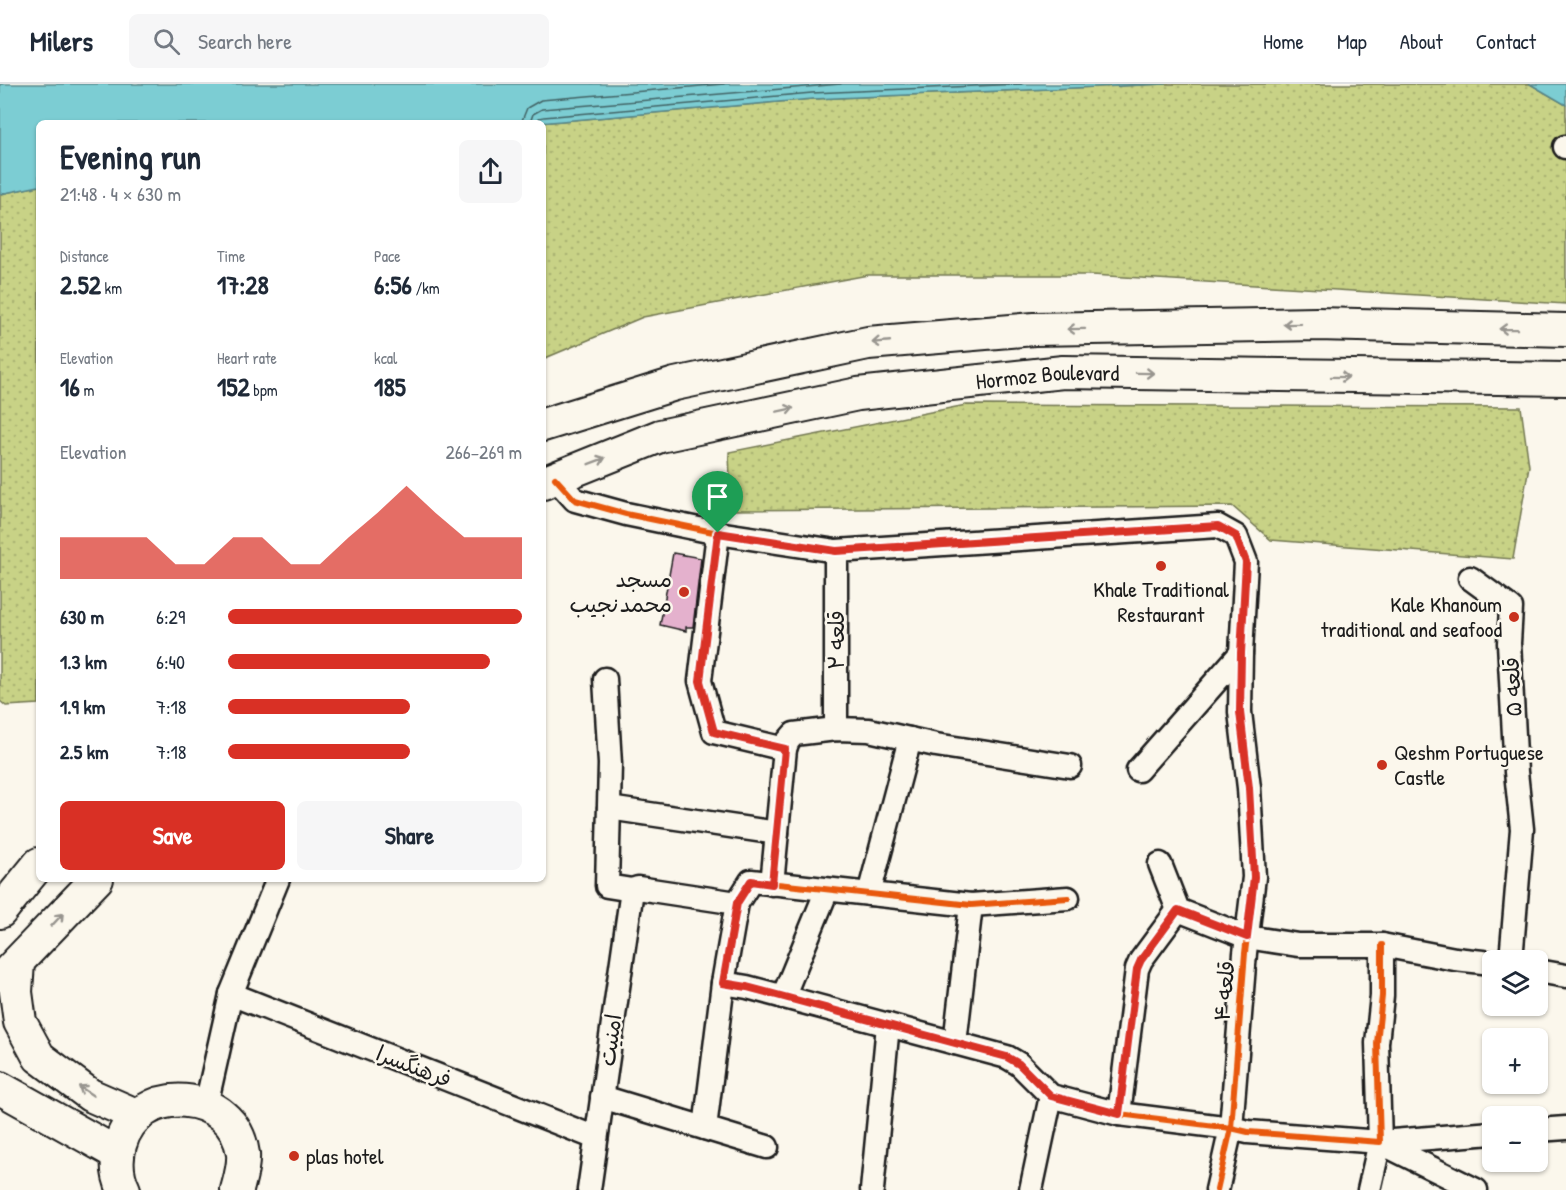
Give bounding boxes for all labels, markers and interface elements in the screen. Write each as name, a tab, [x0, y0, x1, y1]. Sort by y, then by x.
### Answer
search box	[129, 14, 549, 68]
text: Milers	[30, 22, 93, 60]
icon: search	[150, 25, 183, 58]
text: Search here	[198, 26, 292, 56]
text: Home	[1263, 27, 1304, 56]
text: Map	[1337, 27, 1367, 56]
text: About	[1400, 27, 1443, 56]
text: Contact	[1476, 27, 1536, 56]
text: Evening run	[60, 135, 201, 179]
button: share	[459, 140, 522, 203]
text: 21:48 · 4 × 630 m	[60, 180, 181, 207]
text: Distance	[60, 245, 109, 267]
text: Time	[217, 245, 245, 267]
text: Pace	[374, 245, 401, 267]
text: 2.52	[60, 267, 101, 302]
text: 17:28	[217, 267, 269, 302]
text: 6:56	[374, 267, 412, 302]
text: km	[101, 277, 122, 299]
text: /km	[412, 277, 440, 299]
one-way arrow	[1282, 318, 1302, 330]
one-way arrow	[1066, 323, 1086, 334]
one-way arrow	[1498, 323, 1518, 334]
one-way arrow	[872, 336, 892, 347]
text: Elevation	[60, 347, 113, 369]
text: Heart rate	[217, 347, 277, 369]
text: kcal	[374, 347, 397, 369]
street label: Hormoz Boulevard	[974, 357, 1120, 396]
one-way arrow	[1134, 367, 1154, 379]
text: 16	[60, 369, 80, 404]
text: 152	[217, 369, 250, 404]
text: 185	[374, 369, 406, 404]
one-way arrow	[1329, 371, 1349, 382]
text: m	[80, 379, 94, 401]
text: bpm	[250, 379, 278, 401]
one-way arrow	[774, 404, 794, 415]
text: Elevation	[60, 438, 126, 465]
text: 266–269 m	[445, 438, 522, 465]
one-way arrow	[587, 455, 606, 466]
pin	[692, 471, 743, 533]
icon: arrive	[701, 480, 734, 513]
marker: Khale Traditional Restaurant	[1154, 559, 1168, 573]
place label: مسجد محمدنجیب	[570, 564, 672, 619]
place label: Khale Traditional Restaurant	[1093, 574, 1229, 629]
marker: مسجد محمدنجیب	[677, 585, 691, 599]
place label: Kale Khanoum traditional and seafood	[1321, 589, 1502, 644]
text: 630 m	[60, 603, 104, 630]
text: 6:29	[156, 603, 185, 630]
street label: قلعه ۲	[821, 610, 851, 670]
marker: Kale Khanoum traditional and seafood	[1507, 610, 1521, 624]
text: 1.3 km	[60, 648, 107, 675]
text: 6:40	[156, 648, 185, 675]
street label: قلعه ۵	[1495, 656, 1529, 718]
text: 1.9 km	[60, 693, 105, 720]
text: 7:18	[156, 693, 186, 720]
place label: Qeshm Portuguese Castle	[1394, 737, 1544, 792]
text: 2.5 km	[60, 738, 109, 765]
text: 7:18	[156, 738, 186, 765]
marker: Qeshm Portuguese Castle	[1375, 758, 1389, 772]
button: Save	[60, 801, 285, 870]
button: Share	[297, 801, 522, 870]
one-way arrow	[49, 912, 64, 927]
map controls	[1482, 950, 1548, 1172]
button: layers	[1482, 950, 1548, 1016]
street label: قلعه ۴	[1206, 959, 1242, 1023]
street label: امنیت	[592, 1012, 628, 1068]
button: +	[1482, 1028, 1548, 1094]
street label: فرهنگسرا	[372, 1038, 456, 1094]
one-way arrow	[78, 1085, 94, 1097]
button: −	[1482, 1106, 1548, 1172]
place label: plas hotel	[306, 1141, 384, 1171]
marker: plas hotel	[287, 1149, 301, 1163]

